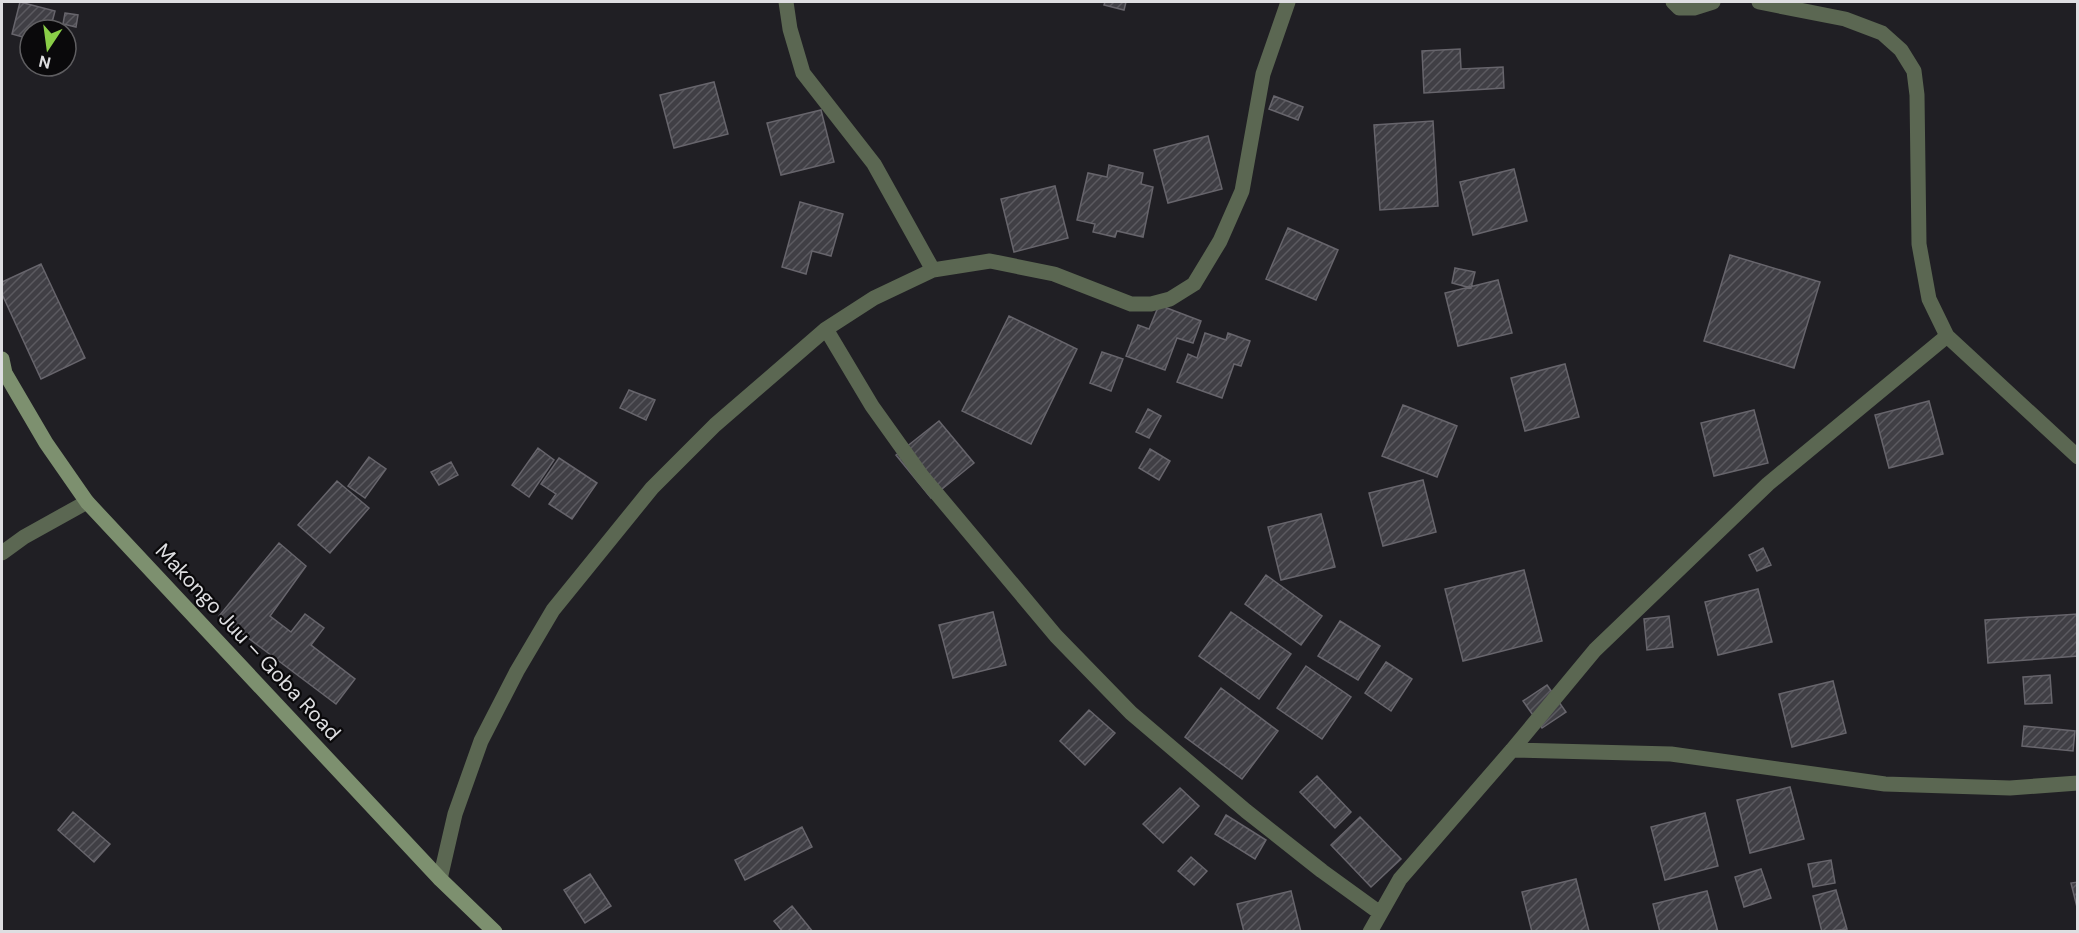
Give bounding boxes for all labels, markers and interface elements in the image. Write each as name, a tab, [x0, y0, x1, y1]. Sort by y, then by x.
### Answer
north arrow	[18, 18, 78, 78]
text: N	[37, 51, 53, 74]
street label: Makongo Juu – Goba Road	[149, 537, 347, 747]

